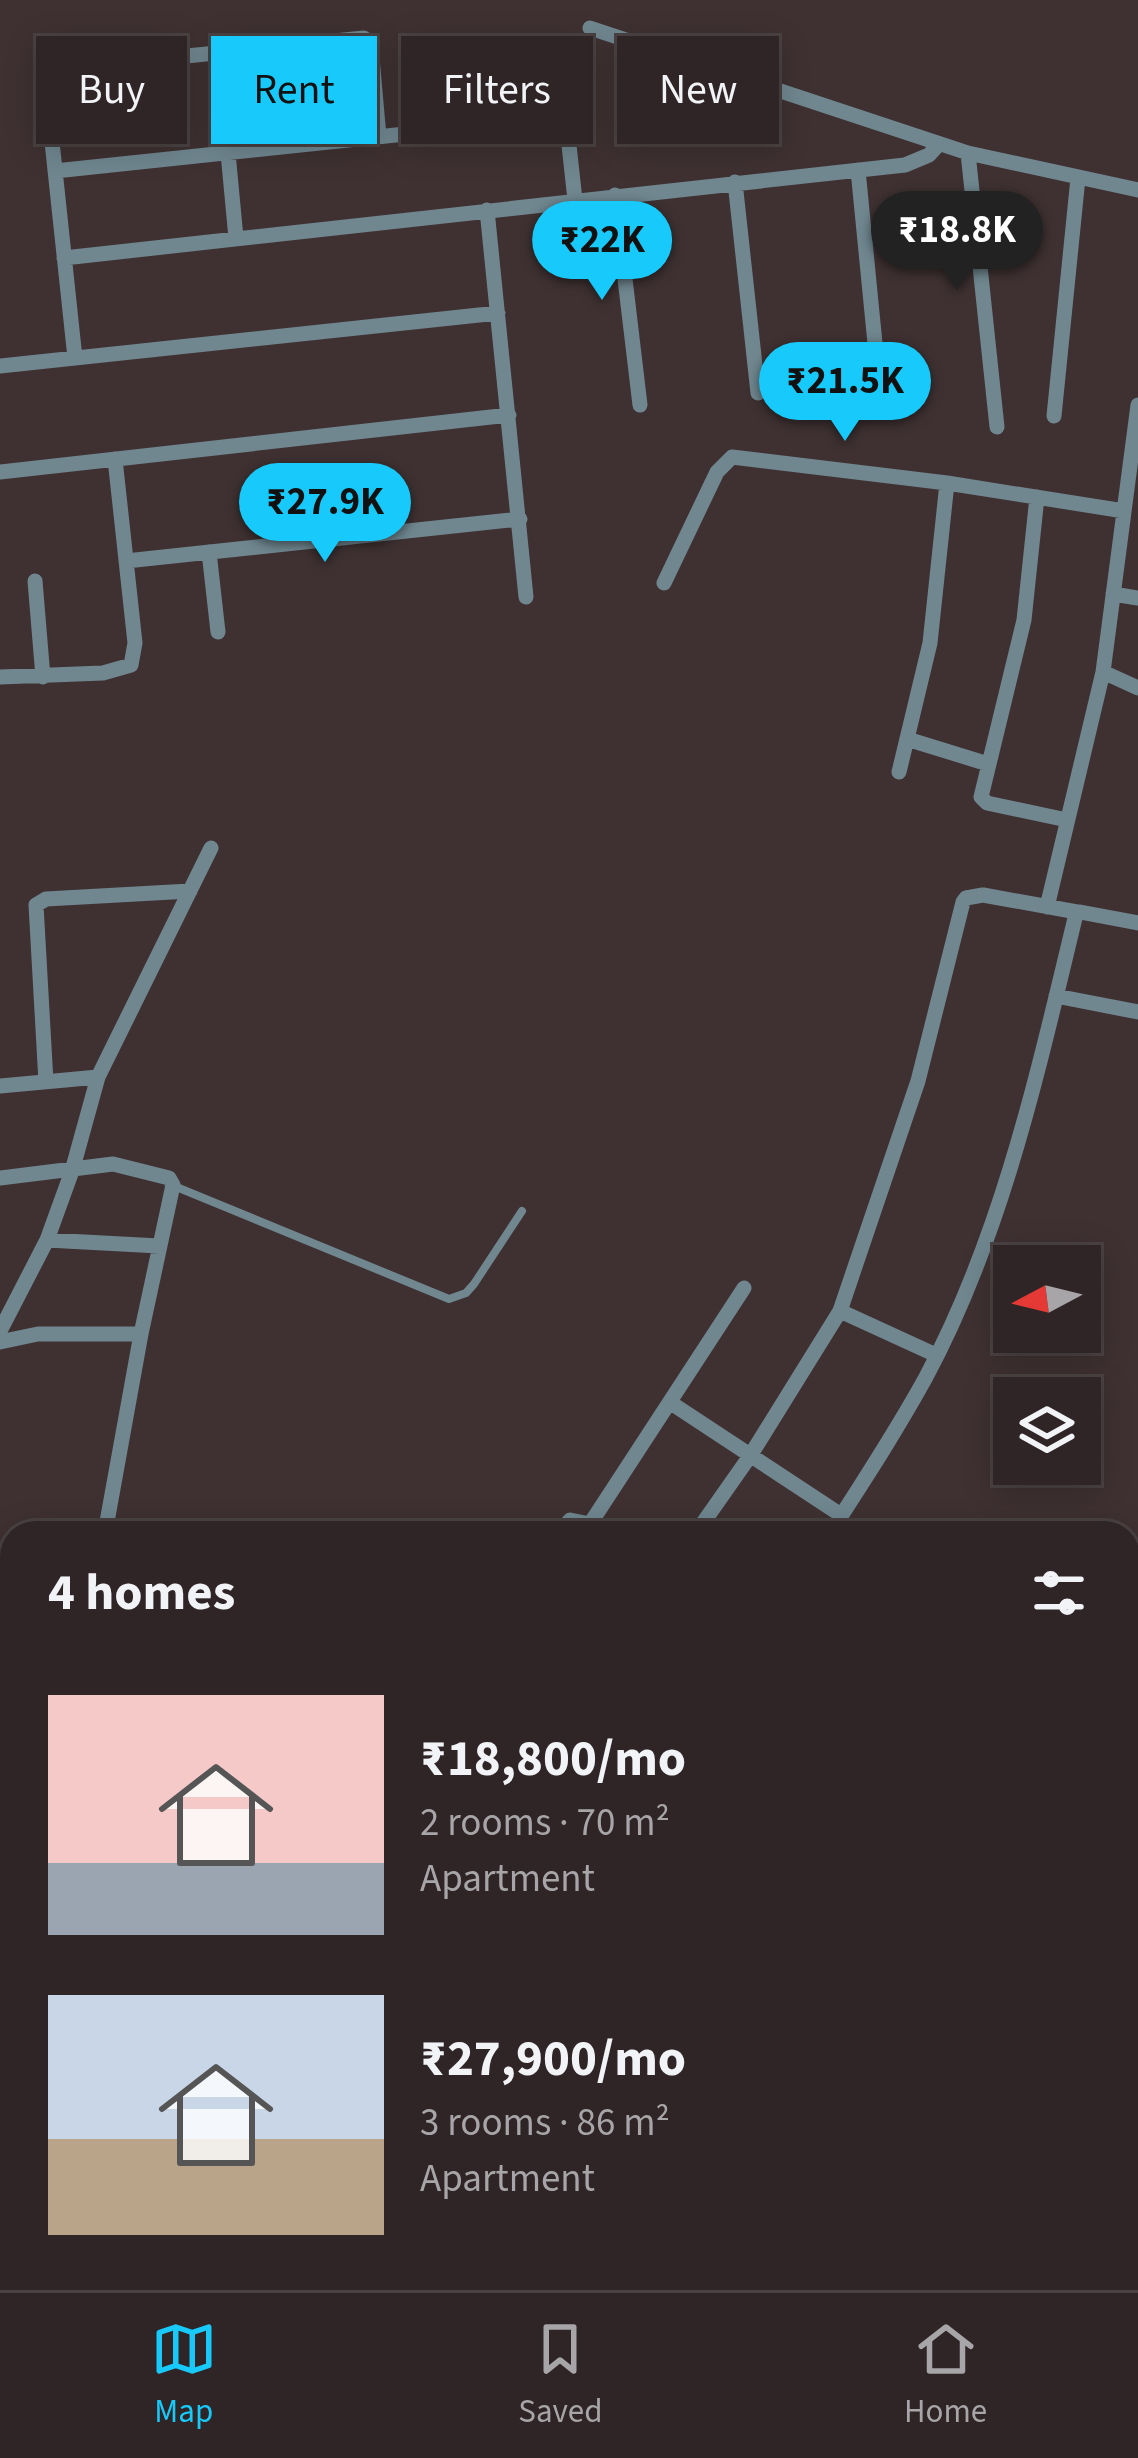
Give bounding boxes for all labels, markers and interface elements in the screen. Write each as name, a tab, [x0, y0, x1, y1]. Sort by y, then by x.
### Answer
chip: Buy	[36, 36, 187, 144]
chip: Rent	[211, 36, 377, 144]
chip: Filters	[401, 36, 593, 144]
chip: New	[617, 36, 779, 144]
pin: ₹18.8K	[859, 191, 1055, 293]
pin: ₹22K	[531, 201, 673, 303]
text: ₹18.8K	[898, 202, 1016, 258]
text: ₹22K	[559, 212, 645, 268]
pin: ₹21.5K	[747, 342, 943, 444]
text: ₹21.5K	[786, 353, 904, 409]
pin: ₹27.9K	[227, 463, 423, 565]
text: ₹27.9K	[266, 474, 384, 530]
north arrow	[993, 1245, 1101, 1353]
map controls	[993, 1245, 1101, 1485]
button: layers	[993, 1377, 1101, 1485]
text: 4 homes	[48, 1557, 235, 1629]
icon: filters	[1026, 1560, 1092, 1626]
text: ₹18,800/mo	[420, 1723, 686, 1795]
icon: home	[144, 1743, 288, 1887]
text: 2 rooms · 70 m²	[420, 1795, 670, 1851]
text: Apartment	[420, 1851, 595, 1907]
text: ₹27,900/mo	[420, 2023, 686, 2095]
icon: home	[144, 2043, 288, 2187]
text: 3 rooms · 86 m²	[420, 2095, 670, 2151]
text: Apartment	[420, 2151, 595, 2207]
tab: Map	[151, 2316, 217, 2435]
tab: Saved	[518, 2316, 603, 2435]
tab: Home	[904, 2316, 987, 2435]

